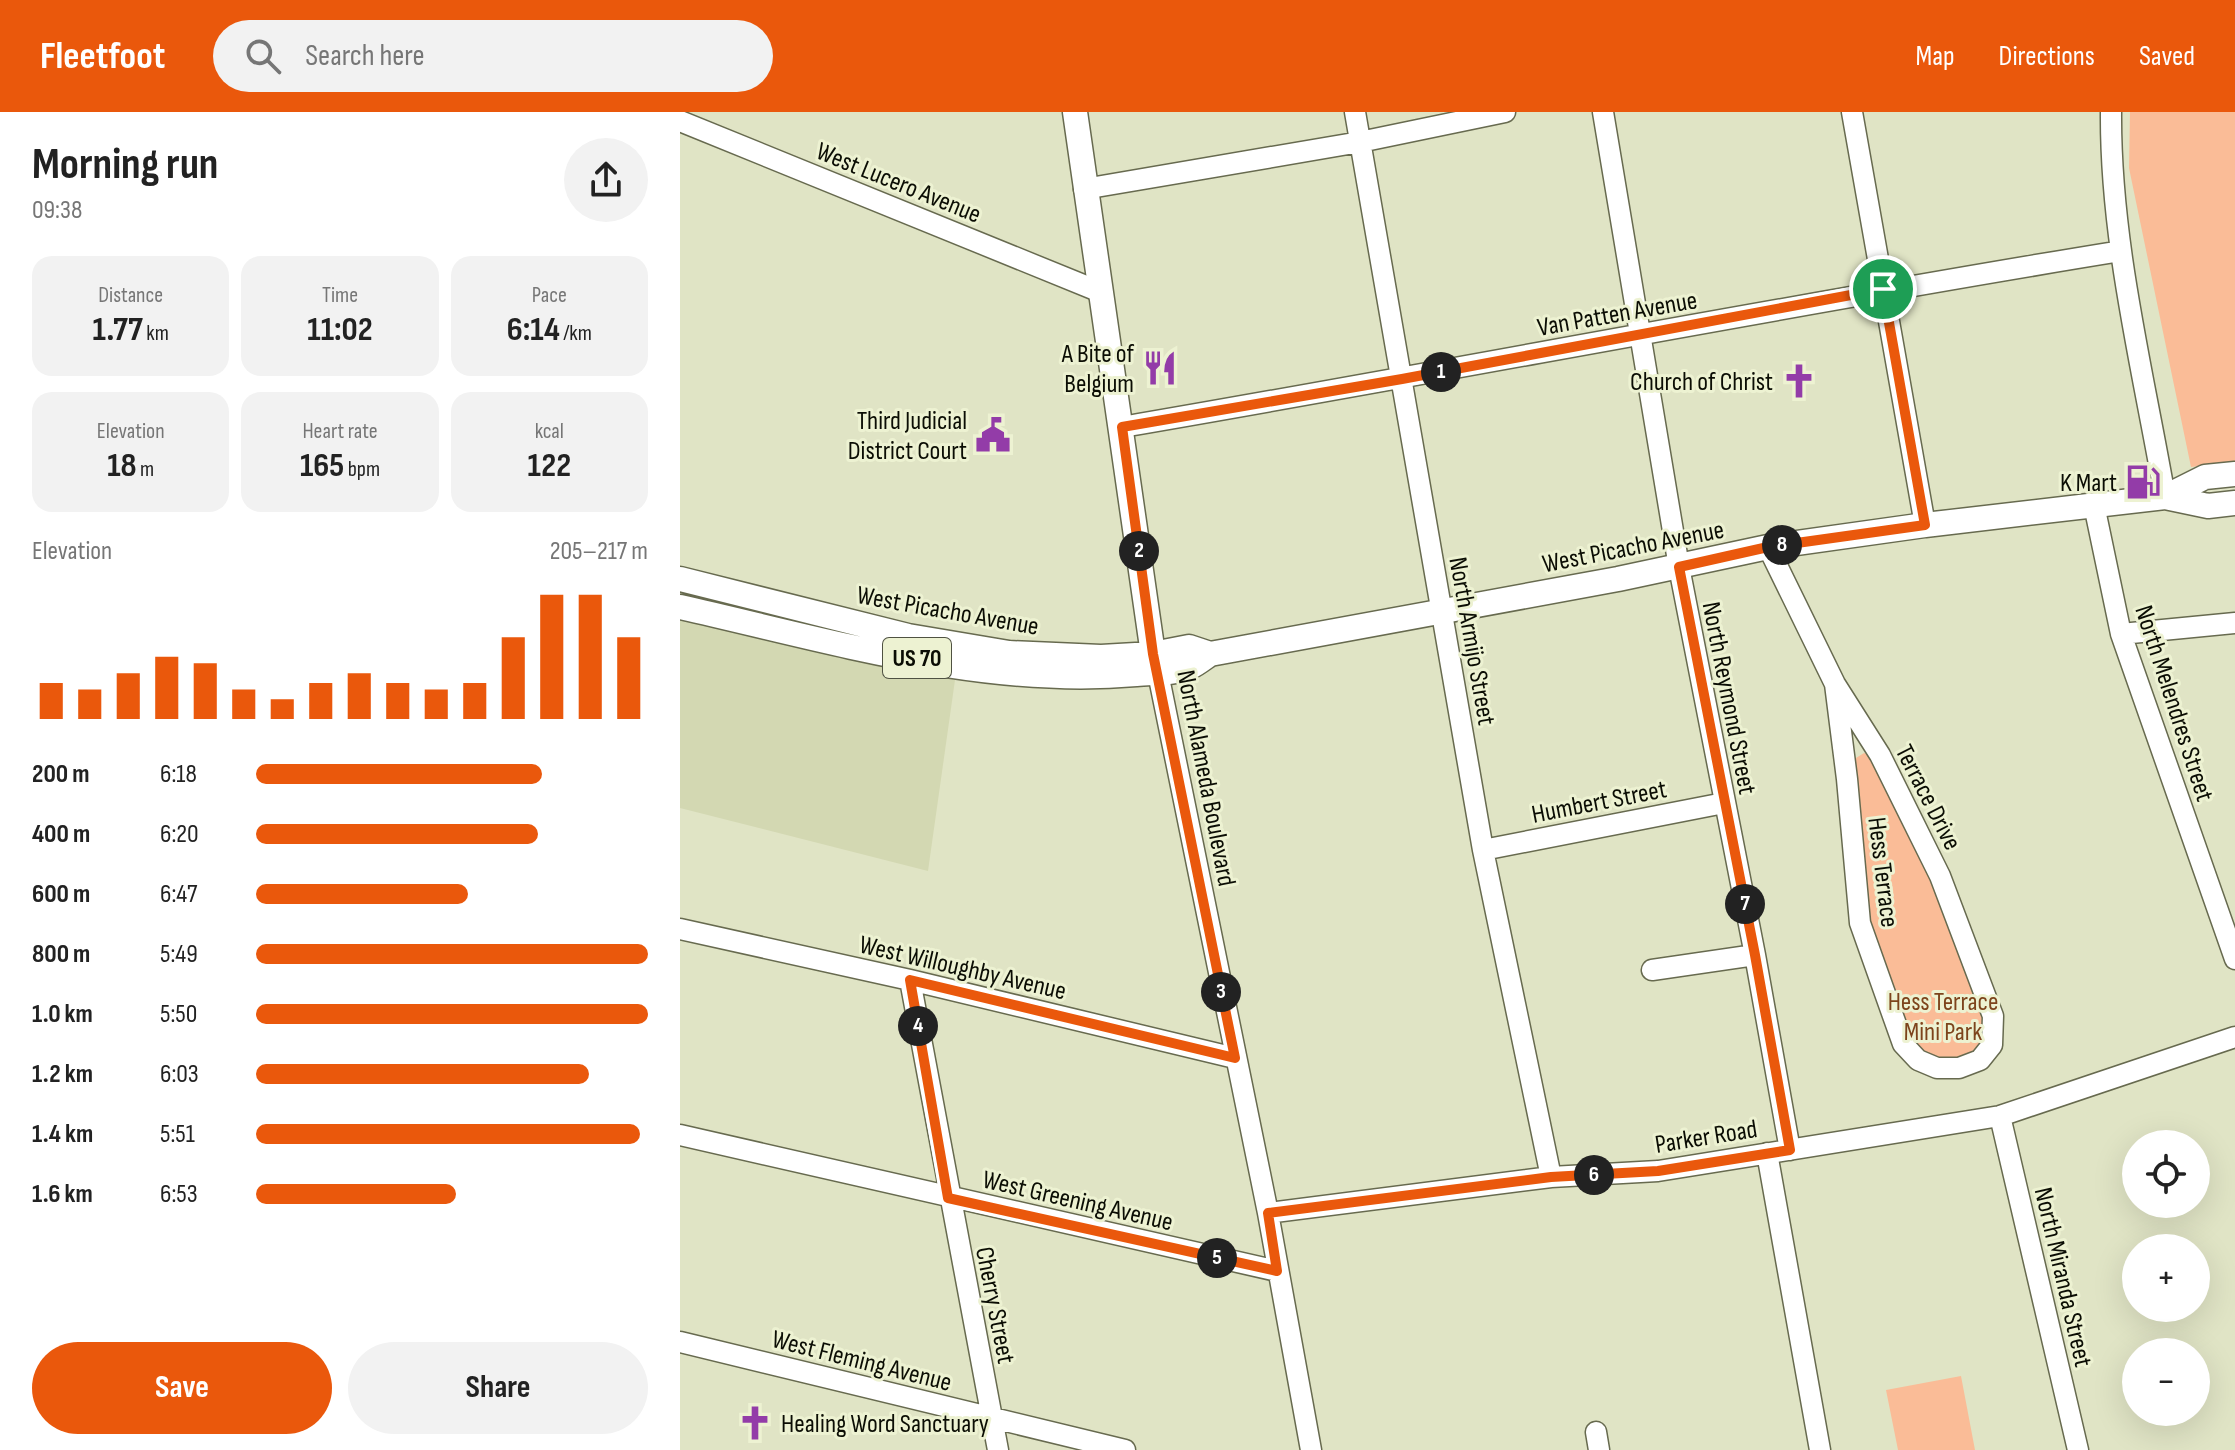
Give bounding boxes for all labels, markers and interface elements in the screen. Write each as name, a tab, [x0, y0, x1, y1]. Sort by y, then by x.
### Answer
search box	[213, 20, 773, 92]
text: Fleetfoot	[40, 34, 165, 79]
icon: search	[241, 34, 285, 78]
text: Search here	[305, 38, 425, 74]
text: Map	[1916, 40, 1955, 73]
text: Directions	[1999, 40, 2095, 73]
text: Saved	[2139, 40, 2195, 73]
street label: West Lucero Avenue	[811, 136, 985, 231]
text: Morning run	[32, 138, 218, 191]
button: share	[564, 138, 648, 222]
text: 09:38	[32, 195, 82, 226]
pin	[1849, 255, 1917, 323]
icon: arrive	[1861, 267, 1905, 311]
text: Distance	[98, 282, 163, 309]
text: Time	[322, 282, 358, 309]
text: Pace	[532, 282, 567, 309]
street label: Van Patten Avenue	[1535, 285, 1700, 344]
text: 1.77	[92, 309, 143, 350]
text: 11:02	[307, 309, 373, 350]
text: 6:14	[507, 309, 560, 350]
text: km	[143, 320, 169, 347]
text: /km	[560, 320, 592, 347]
place label: A Bite of Belgium	[1061, 339, 1134, 400]
restaurant icon: A Bite of Belgium	[1141, 349, 1179, 387]
pin: 1	[1421, 352, 1461, 392]
text: 1	[1437, 358, 1445, 385]
church icon: Church of Christ	[1780, 362, 1818, 400]
place label: Church of Christ	[1630, 367, 1773, 398]
place label: Third Judicial District Court	[848, 406, 967, 467]
public building icon: Third Judicial District Court	[974, 416, 1012, 454]
text: Elevation	[97, 418, 165, 445]
text: Heart rate	[302, 418, 378, 445]
text: kcal	[535, 418, 564, 445]
text: 18	[107, 445, 137, 486]
text: 165	[300, 445, 344, 486]
text: 122	[528, 445, 571, 486]
text: m	[137, 456, 154, 483]
text: bpm	[344, 456, 380, 483]
fuel station icon: K Mart	[2124, 463, 2162, 501]
place label: K Mart	[2060, 468, 2117, 499]
street label: West Picacho Avenue	[1540, 515, 1727, 580]
pin: 8	[1762, 525, 1802, 565]
pin: 2	[1119, 531, 1159, 571]
text: 8	[1777, 531, 1787, 558]
text: Elevation	[32, 536, 112, 567]
text: 205–217 m	[550, 536, 648, 567]
text: 2	[1134, 537, 1144, 564]
street label: North Armijo Street	[1441, 555, 1502, 728]
street label: West Picacho Avenue	[854, 580, 1041, 643]
street label: North Reymond Street	[1695, 599, 1762, 797]
street label: North Melendres Street	[2127, 602, 2220, 805]
road number: US 70	[883, 638, 951, 678]
street label: North Alameda Boulevard	[1169, 668, 1242, 889]
street label: Terrace Drive	[1888, 740, 1967, 856]
text: 200 m	[32, 759, 89, 790]
text: 6:18	[160, 759, 197, 790]
street label: Humbert Street	[1529, 774, 1669, 831]
street label: Hess Terrace	[1860, 815, 1905, 929]
text: 400 m	[32, 819, 90, 850]
text: 6:20	[160, 819, 199, 850]
text: 600 m	[32, 879, 90, 910]
text: 6:47	[160, 879, 197, 910]
pin: 7	[1725, 884, 1765, 924]
text: 7	[1740, 890, 1750, 917]
street label: West Willoughby Avenue	[856, 930, 1069, 1007]
text: 800 m	[32, 939, 90, 970]
text: 5:49	[160, 939, 198, 970]
pin: 3	[1201, 972, 1241, 1012]
text: 3	[1216, 978, 1226, 1005]
park label: Hess Terrace Mini Park	[1888, 987, 1998, 1048]
text: 1.0 km	[32, 999, 93, 1030]
text: 5:50	[160, 999, 197, 1030]
pin: 4	[898, 1006, 938, 1046]
text: 4	[913, 1012, 923, 1039]
text: 1.2 km	[32, 1059, 93, 1090]
text: 6:03	[160, 1059, 199, 1090]
street label: Parker Road	[1653, 1114, 1760, 1161]
text: 1.4 km	[32, 1119, 93, 1150]
text: 5:51	[160, 1119, 195, 1150]
map controls	[2122, 1130, 2210, 1426]
button: locate	[2122, 1130, 2210, 1218]
pin: 6	[1574, 1155, 1614, 1195]
text: 6	[1589, 1161, 1599, 1188]
street label: West Greening Avenue	[979, 1164, 1176, 1238]
text: 1.6 km	[32, 1179, 93, 1210]
text: 6:53	[160, 1179, 198, 1210]
street label: North Miranda Street	[2027, 1185, 2098, 1370]
button: +	[2122, 1234, 2210, 1322]
pin: 5	[1197, 1238, 1237, 1278]
street label: Cherry Street	[968, 1244, 1021, 1366]
text: 5	[1212, 1244, 1222, 1271]
street label: West Fleming Avenue	[768, 1324, 955, 1399]
button: −	[2122, 1338, 2210, 1426]
button: Save	[32, 1342, 332, 1434]
button: Share	[348, 1342, 648, 1434]
church icon: Healing Word Sanctuary	[736, 1404, 774, 1442]
place label: Healing Word Sanctuary	[781, 1409, 989, 1440]

